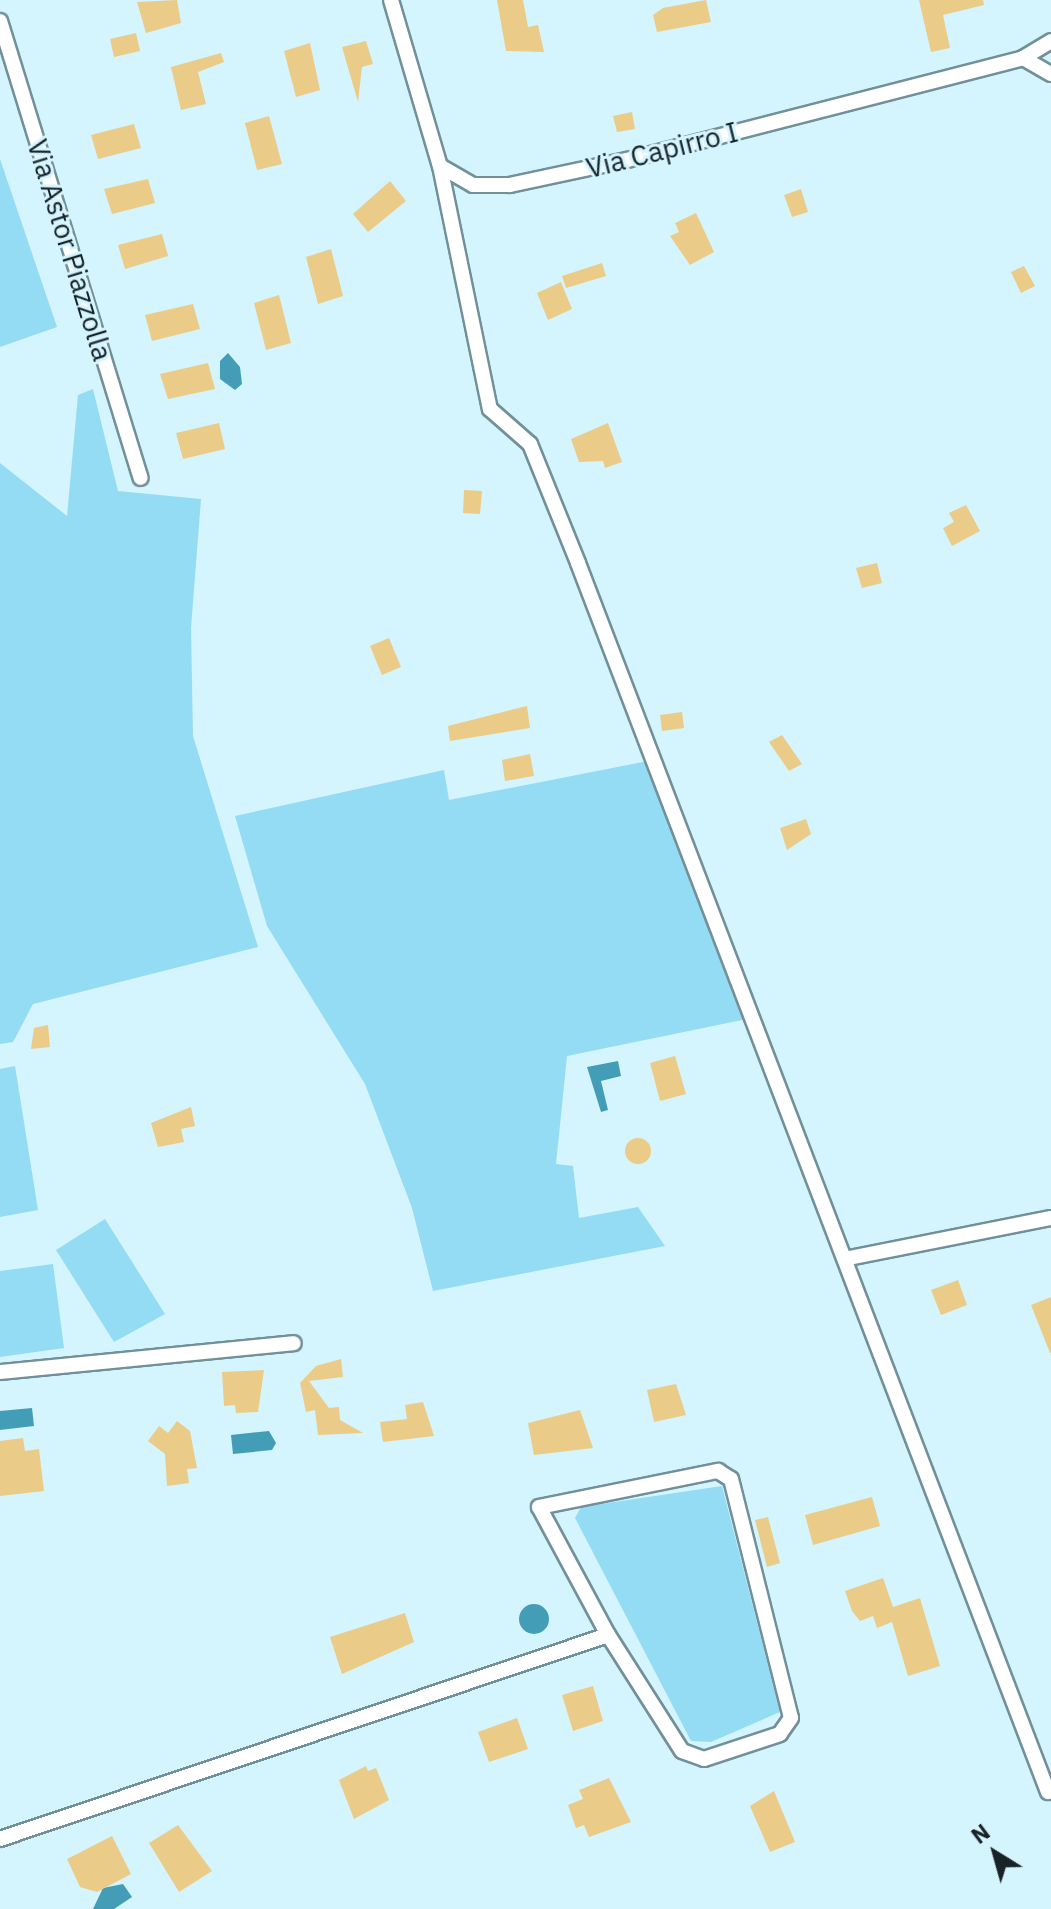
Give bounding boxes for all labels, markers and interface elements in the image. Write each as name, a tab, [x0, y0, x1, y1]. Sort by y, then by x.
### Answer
street label: Via Capirro I	[583, 115, 741, 185]
street label: Via Astor Piazzolla	[20, 135, 120, 365]
north arrow	[955, 1813, 1035, 1893]
text: N	[965, 1817, 995, 1850]

